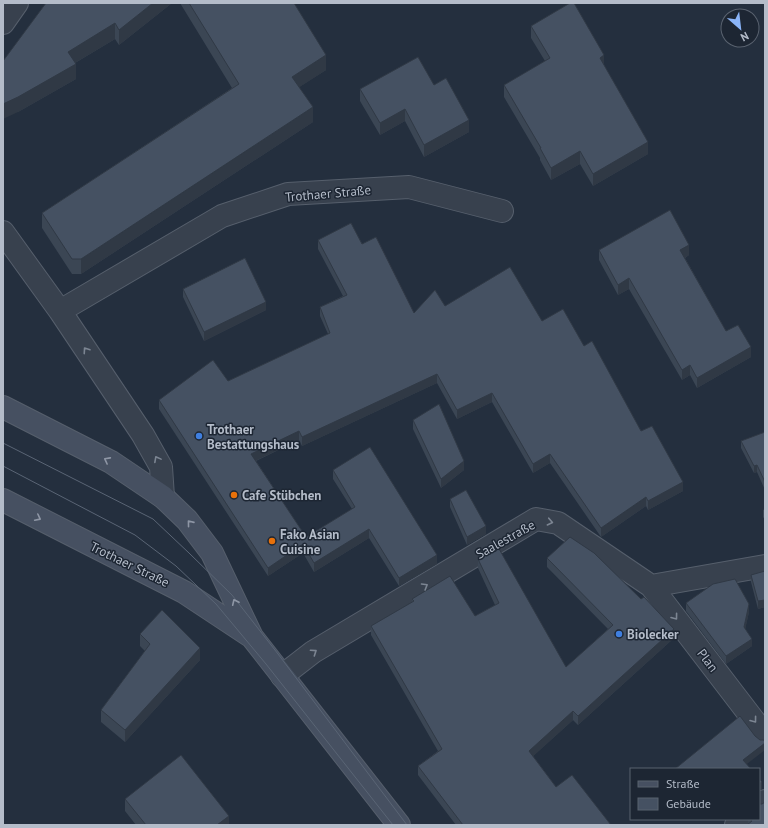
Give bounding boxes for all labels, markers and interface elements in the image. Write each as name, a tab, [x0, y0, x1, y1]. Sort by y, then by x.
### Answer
north arrow	[720, 8, 760, 48]
text: N	[738, 29, 751, 45]
street label: Trothaer Straße	[284, 181, 372, 206]
one-way arrow	[84, 347, 91, 354]
place label: Trothaer Bestattungshaus	[207, 421, 300, 453]
marker: Trothaer Bestattungshaus	[194, 431, 204, 441]
one-way arrow	[154, 456, 161, 464]
one-way arrow	[104, 458, 111, 465]
place label: Cafe Stübchen	[242, 487, 321, 504]
marker: Cafe Stübchen	[229, 490, 239, 500]
one-way arrow	[33, 513, 41, 521]
street label: Saalestraße	[473, 516, 538, 563]
one-way arrow	[547, 517, 553, 525]
one-way arrow	[187, 521, 194, 528]
place label: Fako Asian Cuisine	[280, 526, 339, 558]
marker: Fako Asian Cuisine	[267, 536, 277, 546]
street label: Trothaer Straße	[87, 538, 172, 591]
one-way arrow	[421, 583, 428, 590]
one-way arrow	[232, 599, 240, 606]
one-way arrow	[670, 613, 678, 620]
place label: Biolecker	[627, 626, 679, 643]
marker: Biolecker	[614, 629, 624, 639]
street label: Plan	[693, 645, 722, 675]
one-way arrow	[309, 650, 316, 657]
one-way arrow	[749, 716, 756, 723]
legend	[630, 768, 760, 820]
text: Straße	[666, 776, 700, 791]
text: Gebäude	[666, 796, 711, 811]

